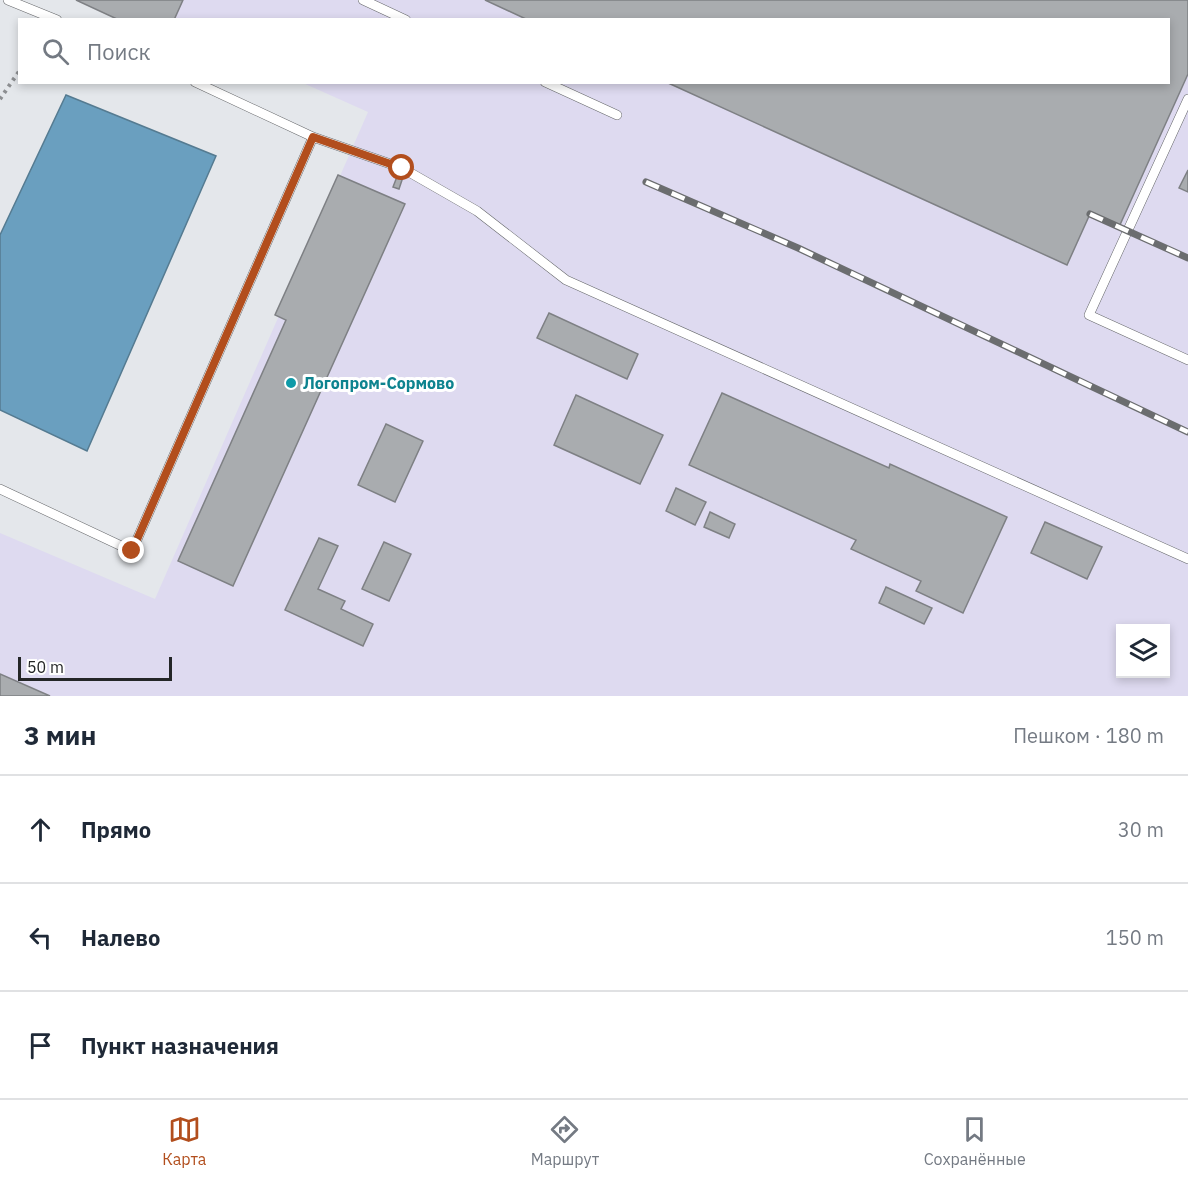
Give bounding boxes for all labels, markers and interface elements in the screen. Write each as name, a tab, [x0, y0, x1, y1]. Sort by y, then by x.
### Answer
search box	[18, 18, 1170, 84]
icon: search	[39, 35, 72, 68]
text: Поиск	[87, 37, 151, 66]
route start	[388, 154, 414, 180]
place label: Логопром-Сормово	[303, 373, 454, 393]
marker: Логопром-Сормово	[284, 376, 298, 390]
route end	[118, 537, 144, 563]
map controls	[1116, 624, 1170, 678]
button: layers	[1116, 624, 1170, 678]
scale bar	[18, 654, 172, 682]
text: 50 m	[27, 657, 64, 677]
text: 3 мин	[24, 718, 96, 752]
text: Пешком · 180 m	[1013, 722, 1164, 749]
icon: ahead	[24, 813, 57, 846]
text: Прямо	[81, 815, 151, 844]
text: 30 m	[1118, 816, 1164, 843]
icon: left	[24, 921, 57, 954]
text: Налево	[81, 923, 160, 952]
text: 150 m	[1106, 924, 1164, 951]
icon: arrive	[24, 1029, 57, 1062]
text: Пункт назначения	[81, 1031, 279, 1060]
tab: Карта	[162, 1113, 206, 1169]
tab: Маршрут	[531, 1113, 599, 1169]
tab: Сохранённые	[924, 1113, 1026, 1169]

